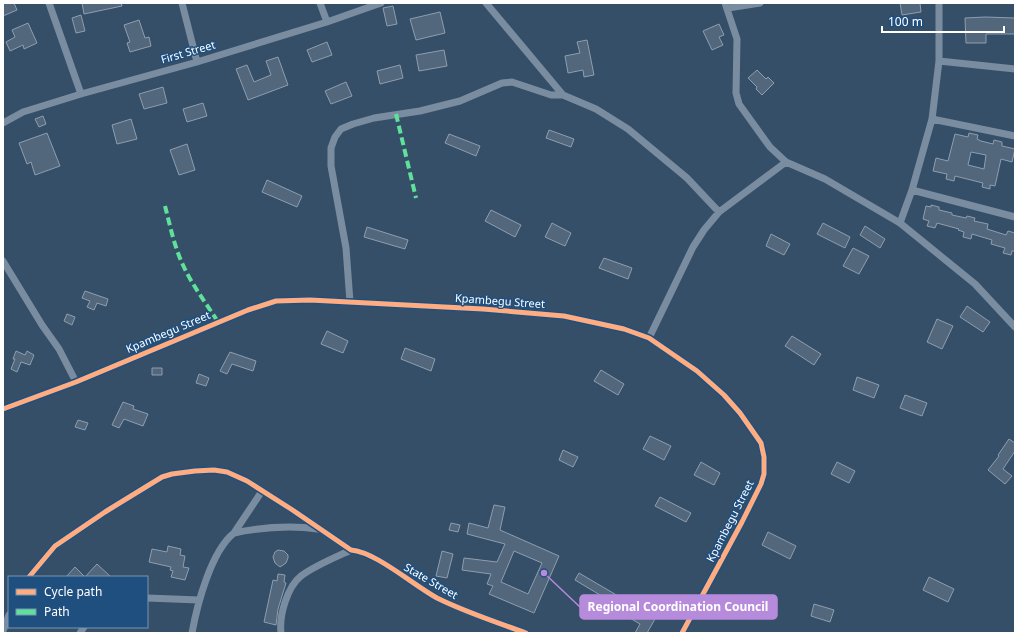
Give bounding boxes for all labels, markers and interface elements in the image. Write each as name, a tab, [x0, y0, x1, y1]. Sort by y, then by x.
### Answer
scale bar	[882, 8, 1004, 34]
text: 100 m	[888, 13, 923, 30]
street label: First Street	[159, 37, 217, 66]
street label: Kpambegu Street	[455, 290, 546, 311]
street label: Kpambegu Street	[123, 307, 212, 356]
street label: Kpambegu Street	[702, 477, 757, 564]
street label: State Street	[402, 559, 461, 602]
legend	[8, 576, 148, 628]
text: Cycle path	[44, 583, 102, 600]
callout: Regional Coordination Council	[580, 595, 777, 619]
text: Regional Coordination Council	[588, 598, 768, 615]
text: Path	[44, 603, 70, 620]

